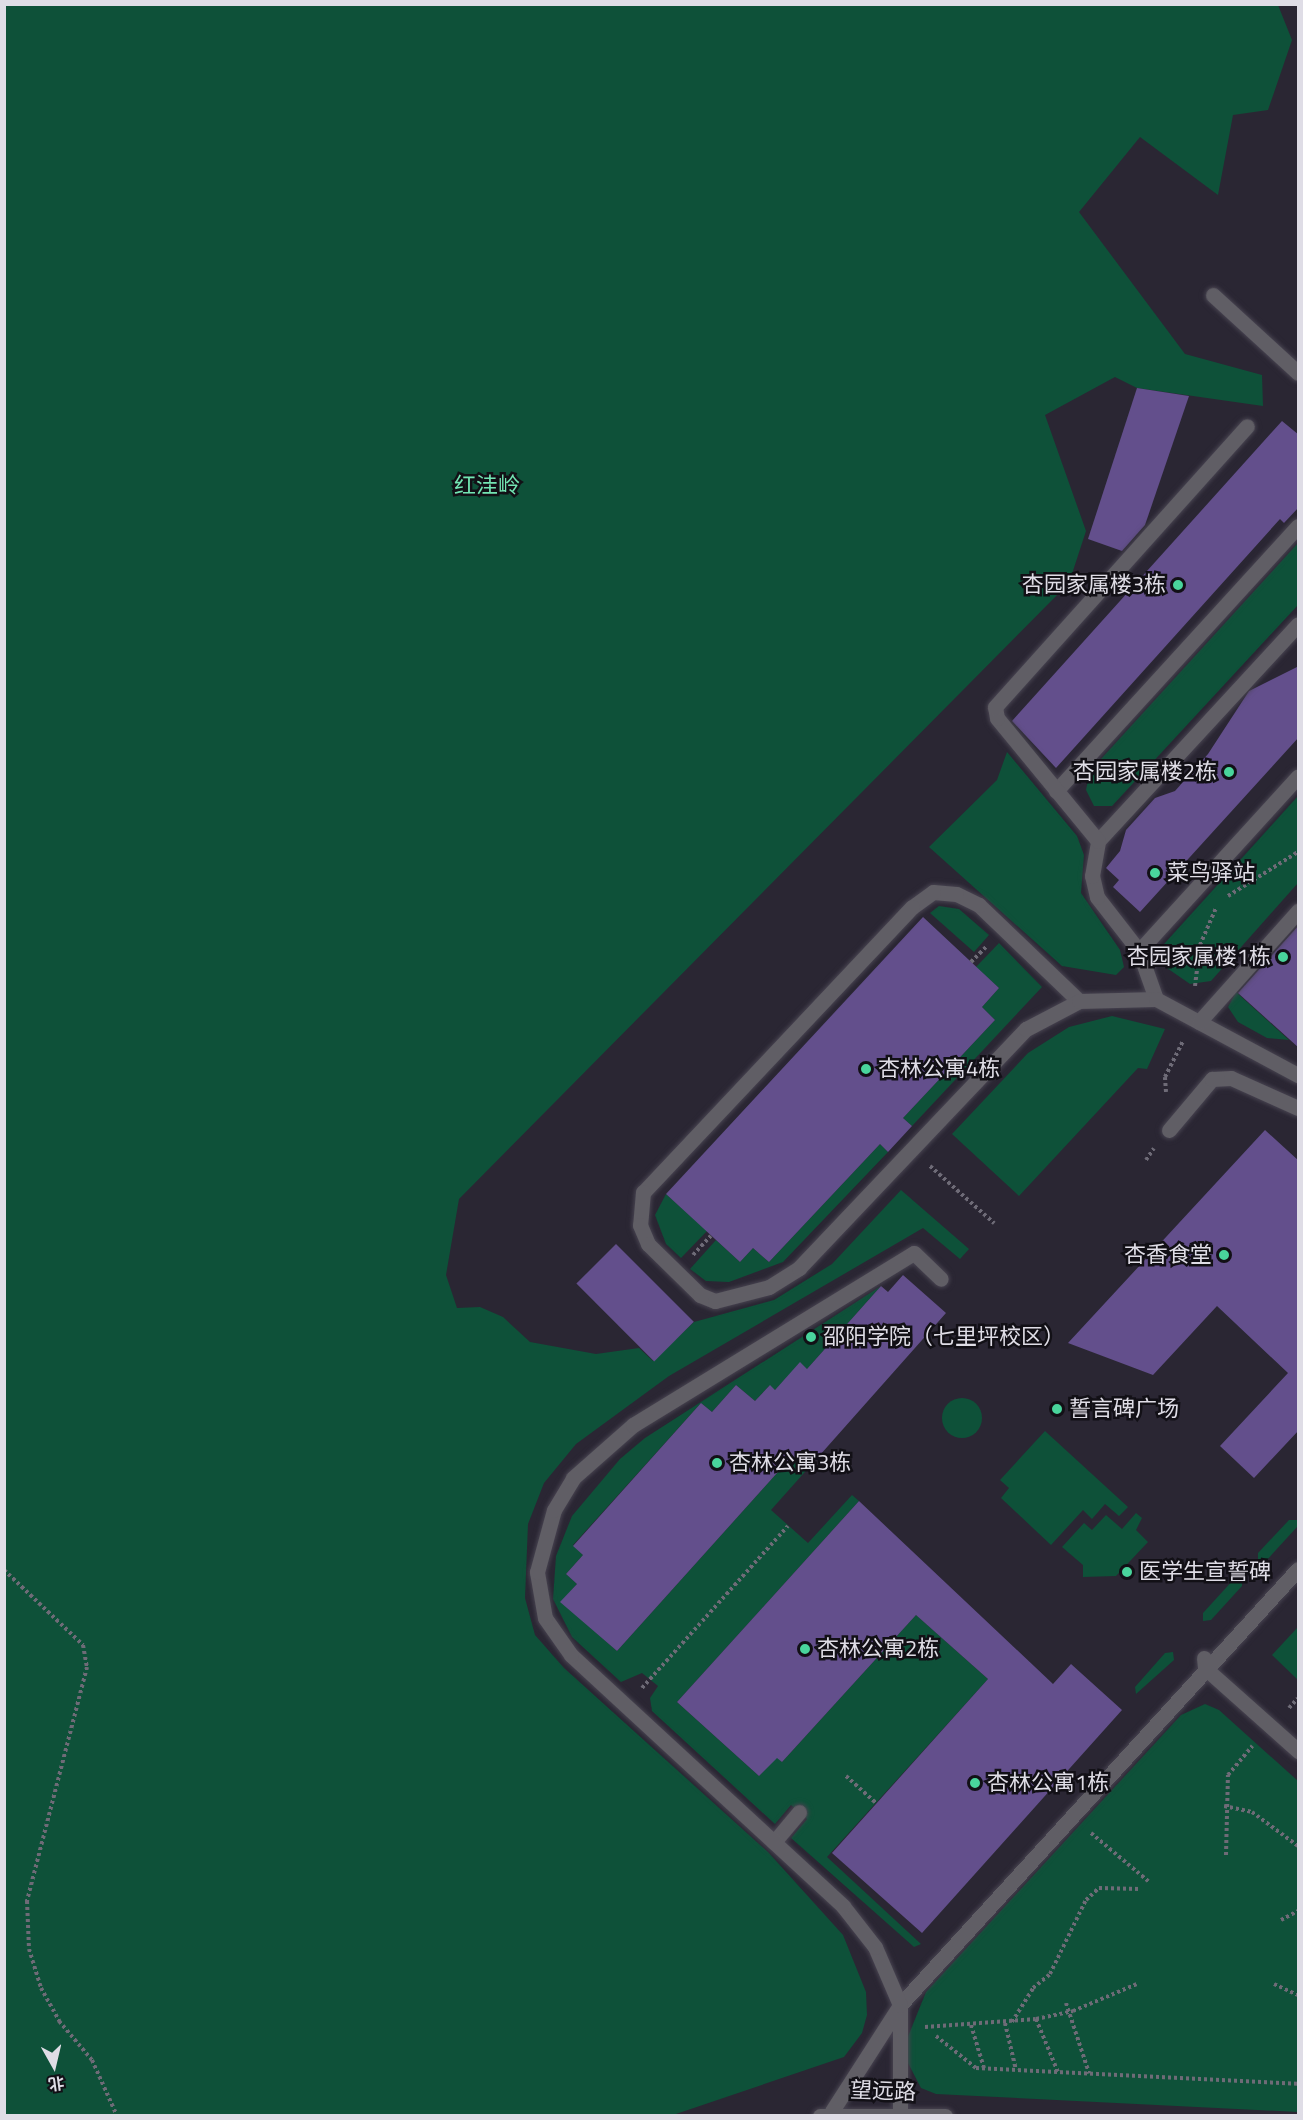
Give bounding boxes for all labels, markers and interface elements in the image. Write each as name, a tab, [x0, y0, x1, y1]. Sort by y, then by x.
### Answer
park label: 红洼岭	[454, 473, 520, 499]
place label: 杏园家属楼3栋	[1022, 572, 1166, 598]
marker: 杏园家属楼3栋	[1171, 578, 1185, 592]
place label: 杏园家属楼2栋	[1073, 759, 1217, 785]
marker: 杏园家属楼2栋	[1222, 765, 1236, 779]
place label: 菜鸟驿站	[1167, 860, 1255, 886]
marker: 菜鸟驿站	[1148, 866, 1162, 880]
place label: 杏园家属楼1栋	[1127, 944, 1271, 970]
marker: 杏园家属楼1栋	[1276, 950, 1290, 964]
place label: 杏林公寓4栋	[878, 1056, 1000, 1082]
marker: 杏林公寓4栋	[859, 1062, 873, 1076]
place label: 杏香食堂	[1124, 1242, 1212, 1268]
marker: 杏香食堂	[1217, 1248, 1231, 1262]
place label: 邵阳学院（七里坪校区）	[823, 1324, 1065, 1350]
marker: 邵阳学院（七里坪校区）	[804, 1330, 818, 1344]
place label: 誓言碑广场	[1069, 1396, 1179, 1422]
marker: 誓言碑广场	[1050, 1402, 1064, 1416]
place label: 杏林公寓3栋	[729, 1450, 851, 1476]
marker: 杏林公寓3栋	[710, 1456, 724, 1470]
place label: 医学生宣誓碑	[1139, 1559, 1271, 1585]
marker: 医学生宣誓碑	[1120, 1565, 1134, 1579]
place label: 杏林公寓2栋	[817, 1636, 939, 1662]
marker: 杏林公寓2栋	[798, 1642, 812, 1656]
place label: 杏林公寓1栋	[987, 1770, 1109, 1796]
marker: 杏林公寓1栋	[968, 1776, 982, 1790]
north arrow	[24, 2036, 84, 2096]
text: 北	[47, 2071, 66, 2097]
street label: 望远路	[850, 2077, 916, 2105]

